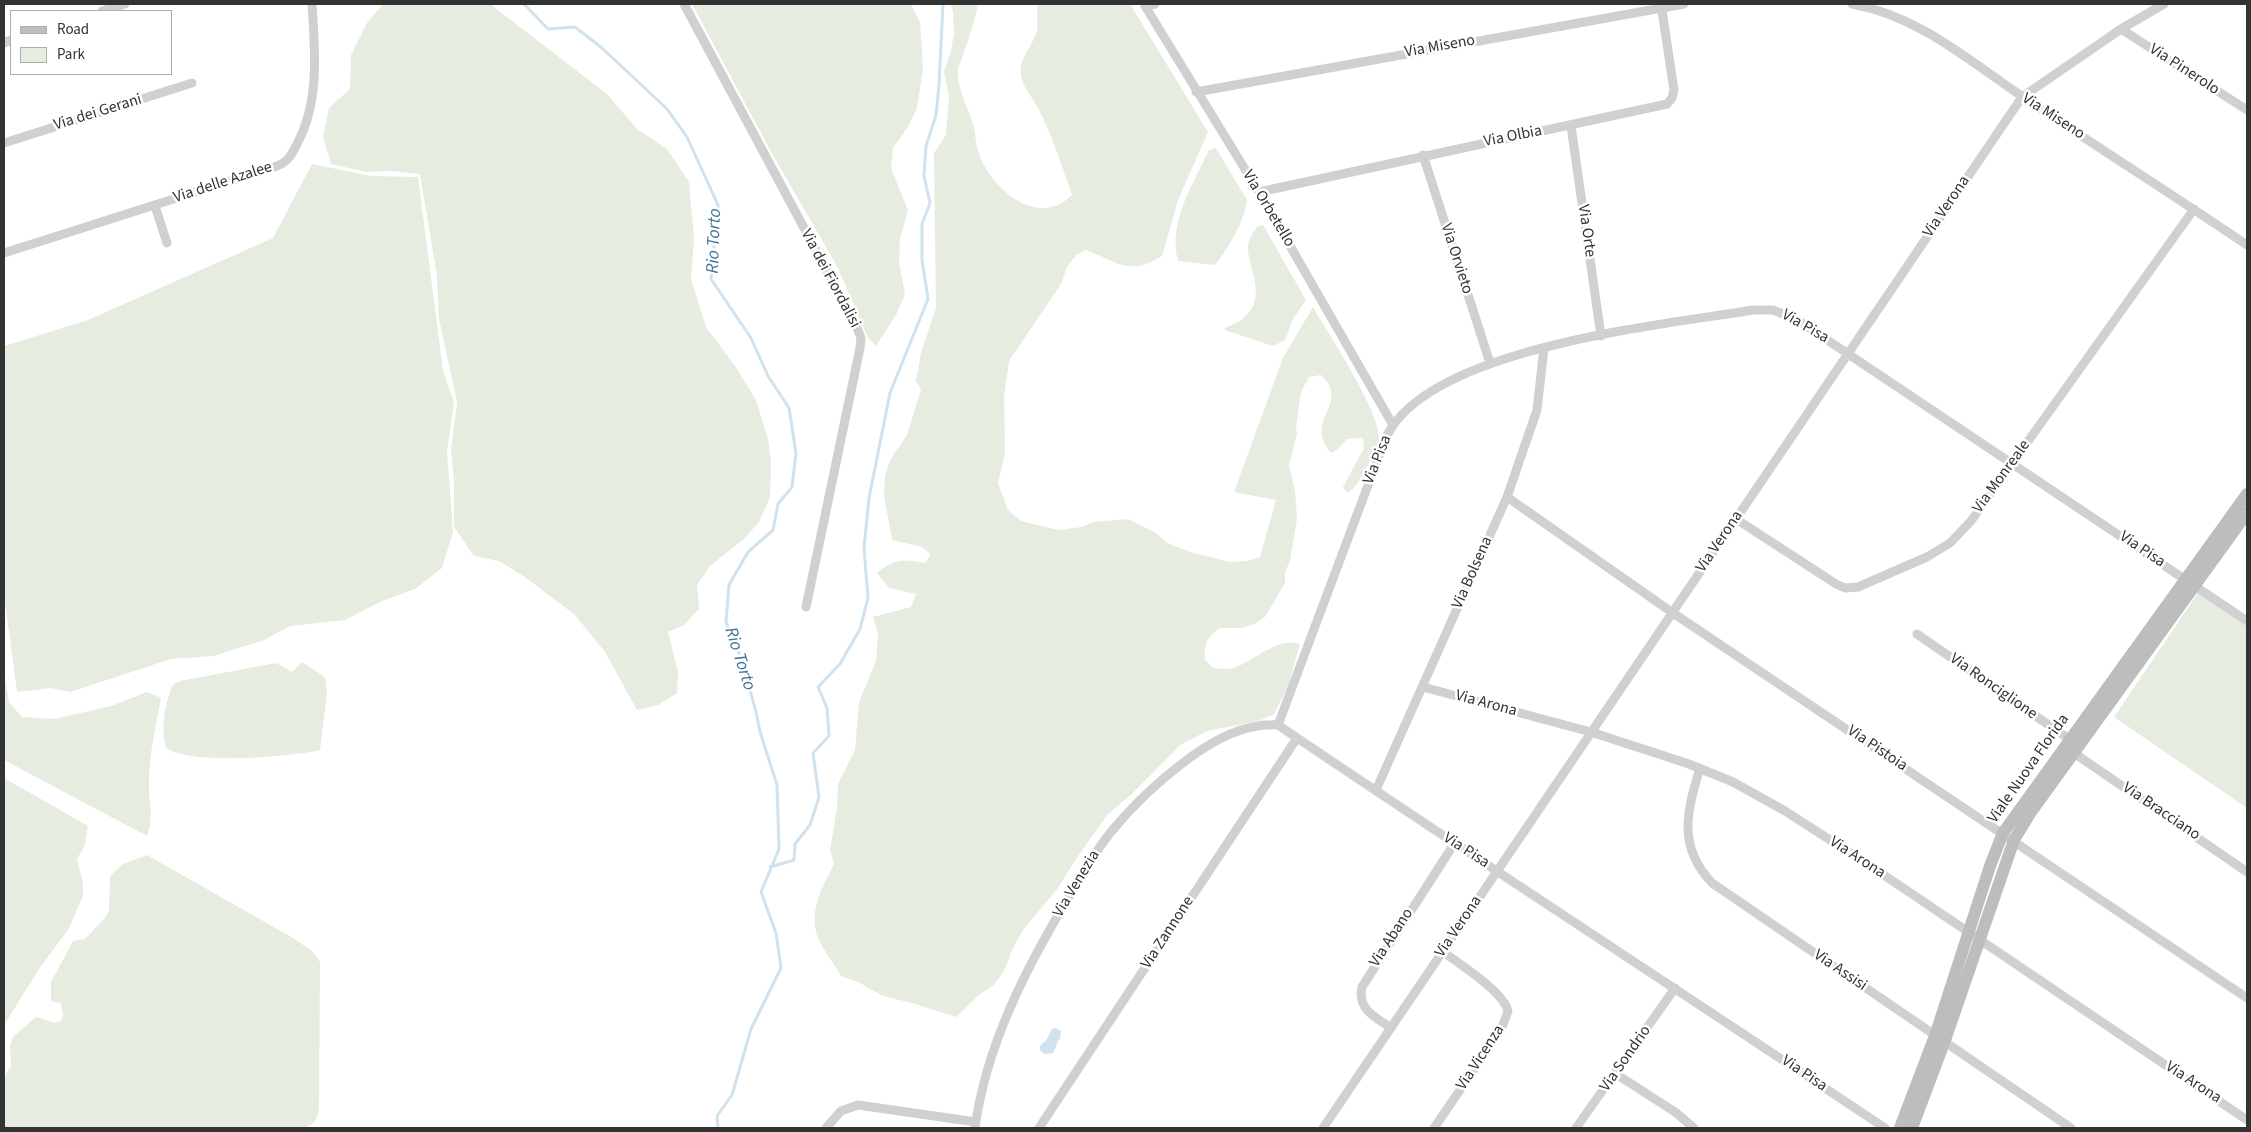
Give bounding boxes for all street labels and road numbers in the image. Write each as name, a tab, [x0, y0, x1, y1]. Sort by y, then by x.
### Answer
street label: Via Miseno	[1403, 31, 1477, 63]
street label: Via Pinerolo	[2145, 40, 2223, 100]
street label: Via dei Gerani	[52, 90, 144, 136]
street label: Via Miseno	[2018, 90, 2088, 144]
street label: Via Olbia	[1482, 122, 1544, 152]
street label: Via delle Azalee	[171, 158, 275, 208]
street label: Via Orbetello	[1238, 167, 1298, 251]
street label: Via Verona	[1919, 173, 1975, 241]
street label: Via Orte	[1573, 204, 1599, 258]
street label: Via Orvieto	[1436, 221, 1476, 297]
street label: Via dei Fiordalisi	[796, 226, 864, 332]
street label: Via Pisa	[1778, 306, 1832, 348]
street label: Via Pisa	[1360, 433, 1396, 487]
street label: Via Monreale	[1969, 437, 2035, 517]
street label: Via Verona	[1692, 508, 1748, 576]
street label: Via Pisa	[2115, 528, 2169, 572]
street label: Via Bolsena	[1449, 534, 1497, 612]
street label: Via Ronciglione	[1946, 650, 2040, 724]
street label: Via Arona	[1453, 687, 1519, 721]
street label: Viale Nuova Florida	[1984, 711, 2074, 827]
street label: Via Pistoia	[1843, 722, 1911, 776]
street label: Via Bracciano	[2118, 779, 2204, 845]
street label: Via Pisa	[1439, 829, 1493, 873]
street label: Via Arona	[1825, 833, 1889, 883]
street label: Via Venezia	[1049, 847, 1105, 921]
street label: Via Zannone	[1137, 893, 1199, 973]
street label: Via Verona	[1431, 893, 1487, 961]
street label: Via Abano	[1366, 905, 1418, 971]
street label: Via Assisi	[1810, 946, 1870, 996]
street label: Via Vicenza	[1453, 1022, 1509, 1094]
street label: Via Sondrio	[1596, 1022, 1656, 1096]
street label: Via Pisa	[1777, 1052, 1831, 1096]
street label: Via Arona	[2161, 1058, 2225, 1108]

